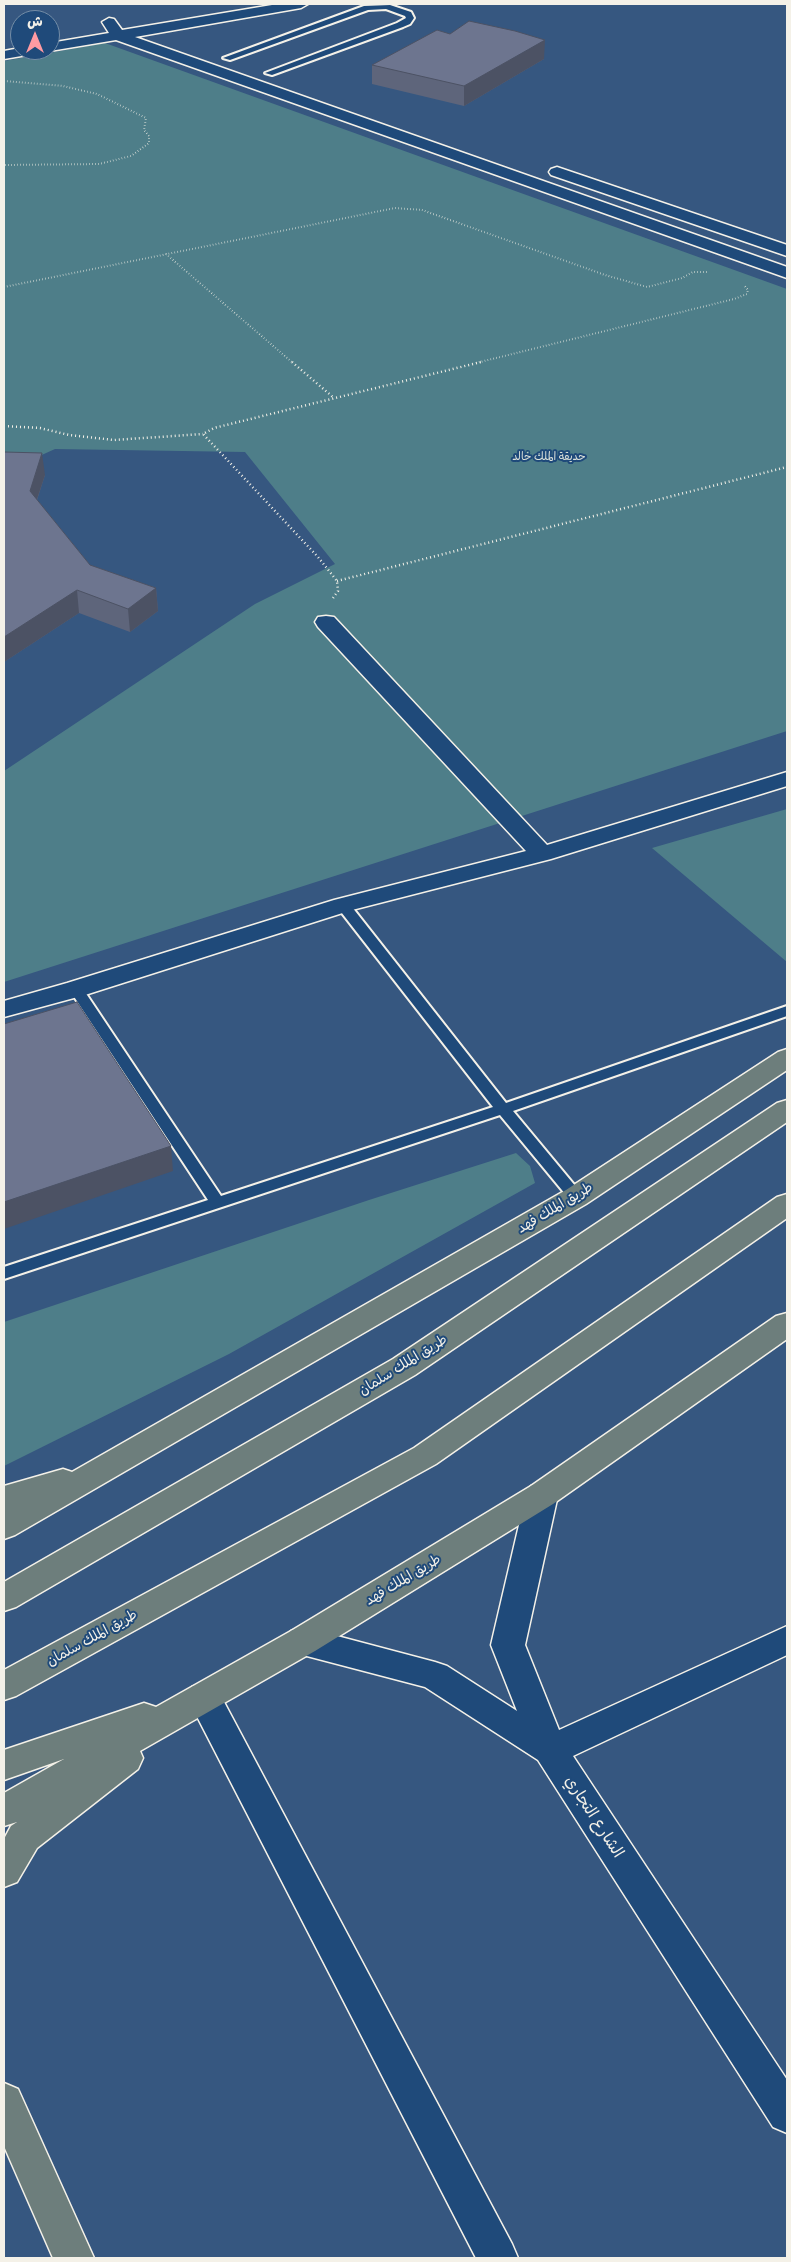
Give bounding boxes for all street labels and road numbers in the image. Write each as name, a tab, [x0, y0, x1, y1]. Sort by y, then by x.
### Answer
street label: طريق الملك فهد	[514, 1179, 596, 1237]
street label: طريق الملك سلمان	[356, 1331, 450, 1399]
street label: طريق الملك فهد	[362, 1551, 444, 1609]
street label: طريق الملك سلمان	[44, 1606, 140, 1670]
street label: الشارع التجاري	[560, 1772, 628, 1862]

